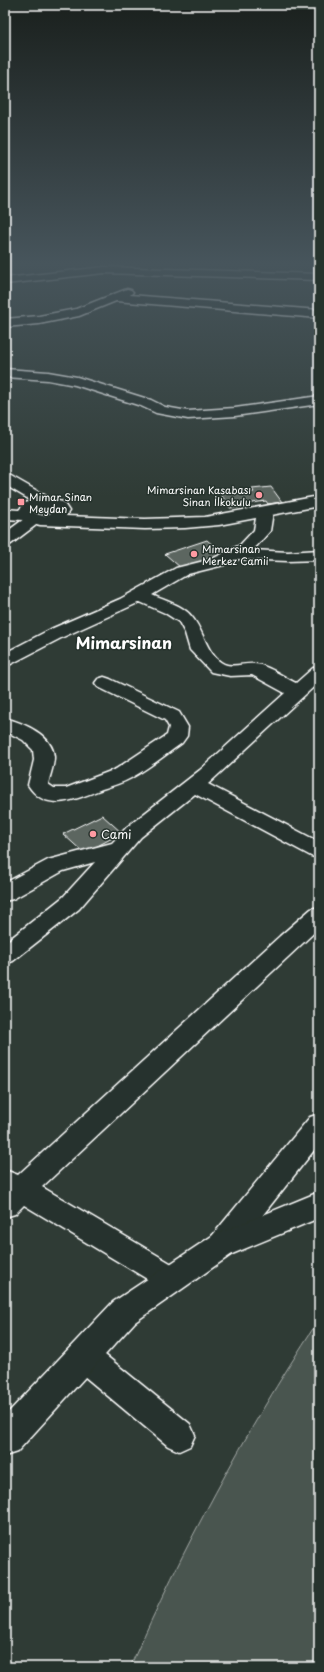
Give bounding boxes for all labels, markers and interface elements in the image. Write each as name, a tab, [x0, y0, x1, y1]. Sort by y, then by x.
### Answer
place label: Mimarsinan Kasabası Sinan İlkokulu	[147, 482, 251, 509]
place label: Mimar Sinan Meydan	[29, 489, 92, 516]
marker: Mimarsinan Kasabası Sinan İlkokulu	[254, 490, 264, 500]
marker: Mimar Sinan Meydan	[16, 497, 26, 507]
place label: Mimarsinan Merkez Camii	[202, 541, 269, 568]
marker: Mimarsinan Merkez Camii	[189, 549, 199, 559]
district label: Mimarsinan	[76, 630, 172, 654]
place label: Cami	[101, 825, 132, 843]
marker: Cami	[88, 829, 98, 839]

